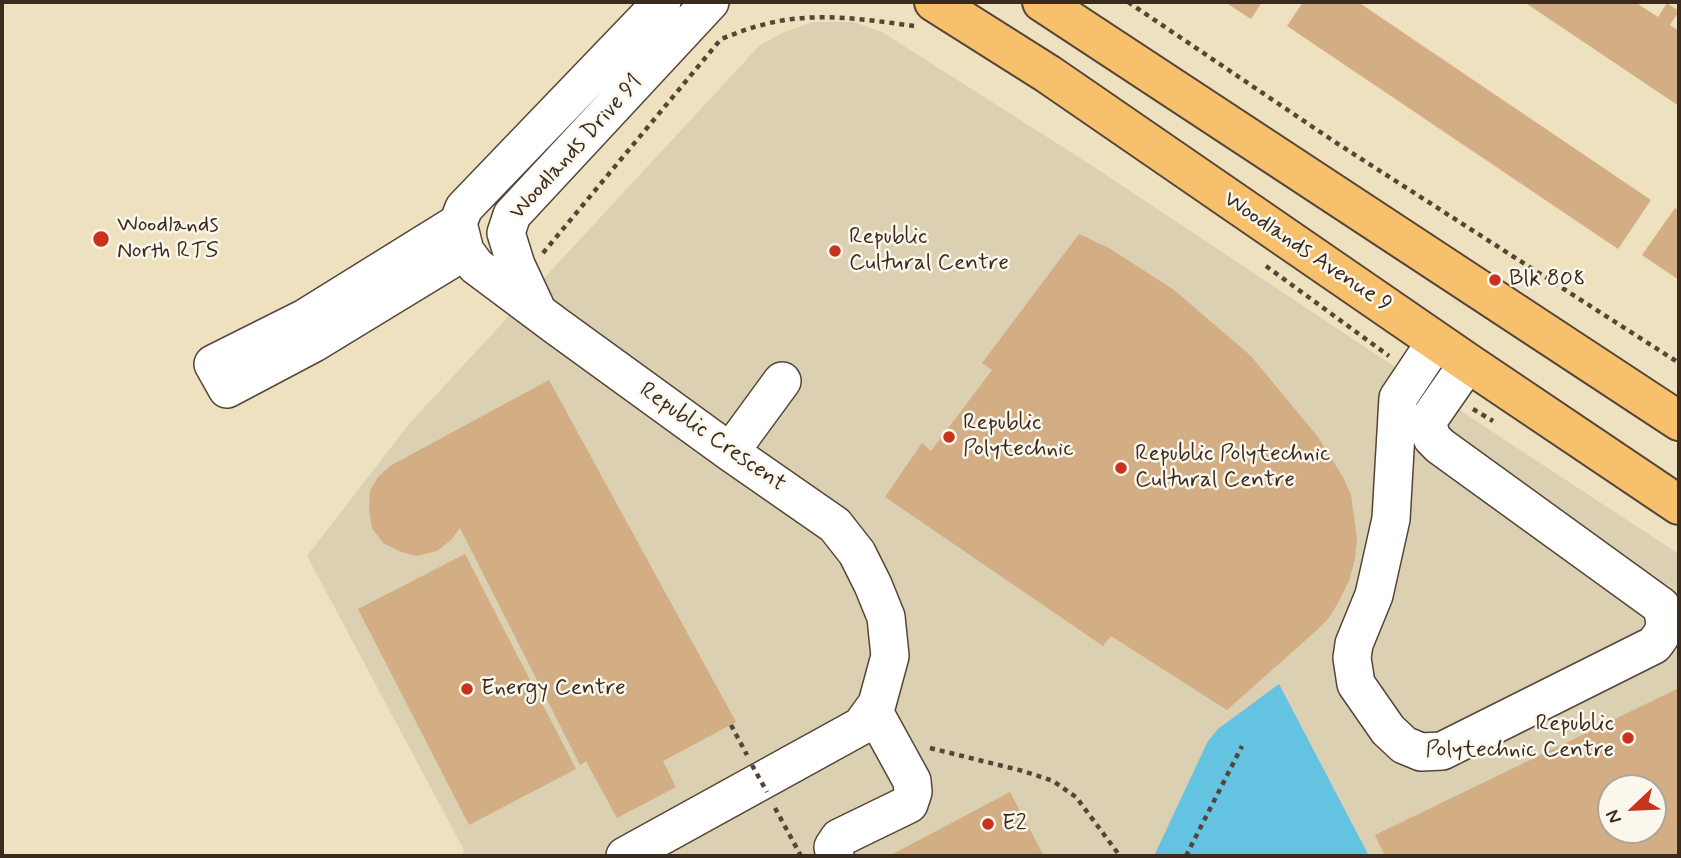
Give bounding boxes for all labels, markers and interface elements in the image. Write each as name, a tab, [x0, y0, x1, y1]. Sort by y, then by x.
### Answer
street label: Woodlands Drive 91	[505, 70, 649, 226]
street label: Woodlands Avenue 9	[1218, 186, 1396, 320]
place label: Woodlands North RTS	[117, 212, 218, 266]
place label: Republic Cultural Centre	[849, 224, 1009, 278]
marker: Woodlands North RTS	[91, 229, 111, 249]
marker: Republic Cultural Centre	[827, 243, 843, 259]
place label: Blk 808	[1509, 266, 1585, 294]
marker: Blk 808	[1487, 272, 1503, 288]
street label: Republic Crescent	[633, 377, 791, 499]
place label: Republic Polytechnic	[963, 410, 1074, 464]
marker: Republic Polytechnic	[941, 429, 957, 445]
place label: Republic Polytechnic Cultural Centre	[1135, 441, 1330, 495]
marker: Republic Polytechnic Cultural Centre	[1113, 460, 1129, 476]
place label: Energy Centre	[481, 675, 626, 703]
marker: Energy Centre	[459, 681, 475, 697]
place label: Republic Polytechnic Centre	[1426, 711, 1614, 765]
marker: Republic Polytechnic Centre	[1620, 730, 1636, 746]
north arrow	[1597, 774, 1667, 844]
text: N	[1600, 806, 1628, 827]
place label: E2	[1002, 810, 1027, 838]
marker: E2	[980, 816, 996, 832]

